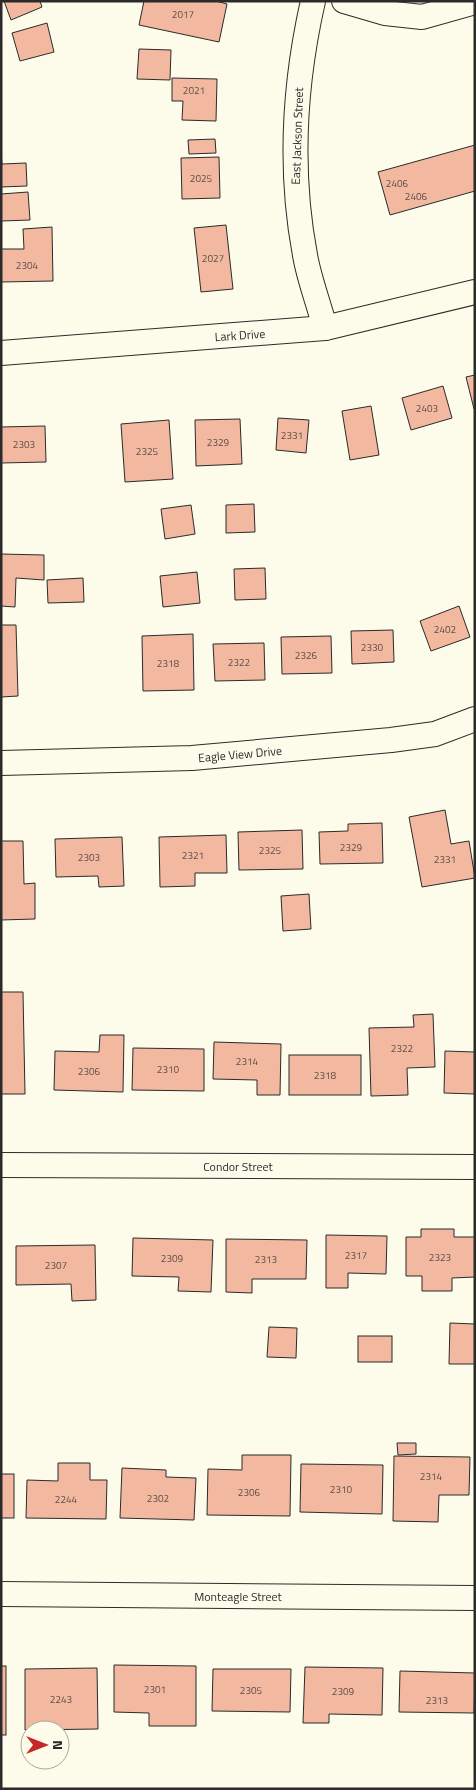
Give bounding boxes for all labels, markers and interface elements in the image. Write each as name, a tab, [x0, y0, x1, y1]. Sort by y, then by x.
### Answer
house number: 2017	[172, 7, 194, 22]
house number: 2021	[183, 83, 205, 98]
street label: East Jackson Street	[286, 86, 308, 185]
house number: 2025	[190, 171, 213, 186]
house number: 2406	[386, 176, 409, 191]
house number: 2406	[405, 189, 428, 204]
house number: 2027	[202, 251, 224, 266]
house number: 2304	[16, 258, 39, 273]
street label: Lark Drive	[214, 324, 266, 346]
house number: 2403	[416, 401, 438, 416]
house number: 2331	[281, 428, 303, 443]
house number: 2329	[207, 435, 230, 450]
house number: 2303	[13, 437, 35, 452]
house number: 2325	[136, 444, 159, 459]
house number: 2402	[434, 622, 456, 637]
house number: 2330	[361, 640, 384, 655]
house number: 2326	[295, 648, 318, 663]
house number: 2322	[228, 655, 250, 670]
house number: 2318	[157, 656, 180, 671]
street label: Eagle View Drive	[197, 741, 283, 767]
house number: 2329	[340, 840, 363, 855]
house number: 2325	[259, 843, 282, 858]
house number: 2321	[182, 848, 204, 863]
house number: 2303	[78, 850, 100, 865]
house number: 2331	[434, 852, 456, 867]
house number: 2322	[391, 1041, 413, 1056]
house number: 2314	[236, 1054, 259, 1069]
house number: 2310	[157, 1062, 180, 1077]
house number: 2306	[78, 1064, 101, 1079]
house number: 2318	[314, 1068, 337, 1083]
street label: Condor Street	[203, 1157, 274, 1176]
house number: 2317	[345, 1248, 367, 1263]
house number: 2323	[429, 1250, 451, 1265]
house number: 2309	[161, 1251, 184, 1266]
house number: 2313	[255, 1252, 277, 1267]
house number: 2307	[45, 1258, 67, 1273]
house number: 2314	[420, 1469, 443, 1484]
house number: 2310	[330, 1482, 353, 1497]
house number: 2306	[238, 1485, 261, 1500]
house number: 2302	[147, 1491, 169, 1506]
house number: 2244	[55, 1492, 78, 1507]
street label: Monteagle Street	[194, 1587, 283, 1606]
house number: 2301	[144, 1682, 166, 1697]
house number: 2305	[240, 1683, 263, 1698]
house number: 2309	[332, 1684, 355, 1699]
house number: 2243	[50, 1692, 72, 1707]
house number: 2313	[426, 1693, 448, 1708]
north arrow	[20, 1720, 70, 1770]
text: N	[48, 1740, 69, 1750]

